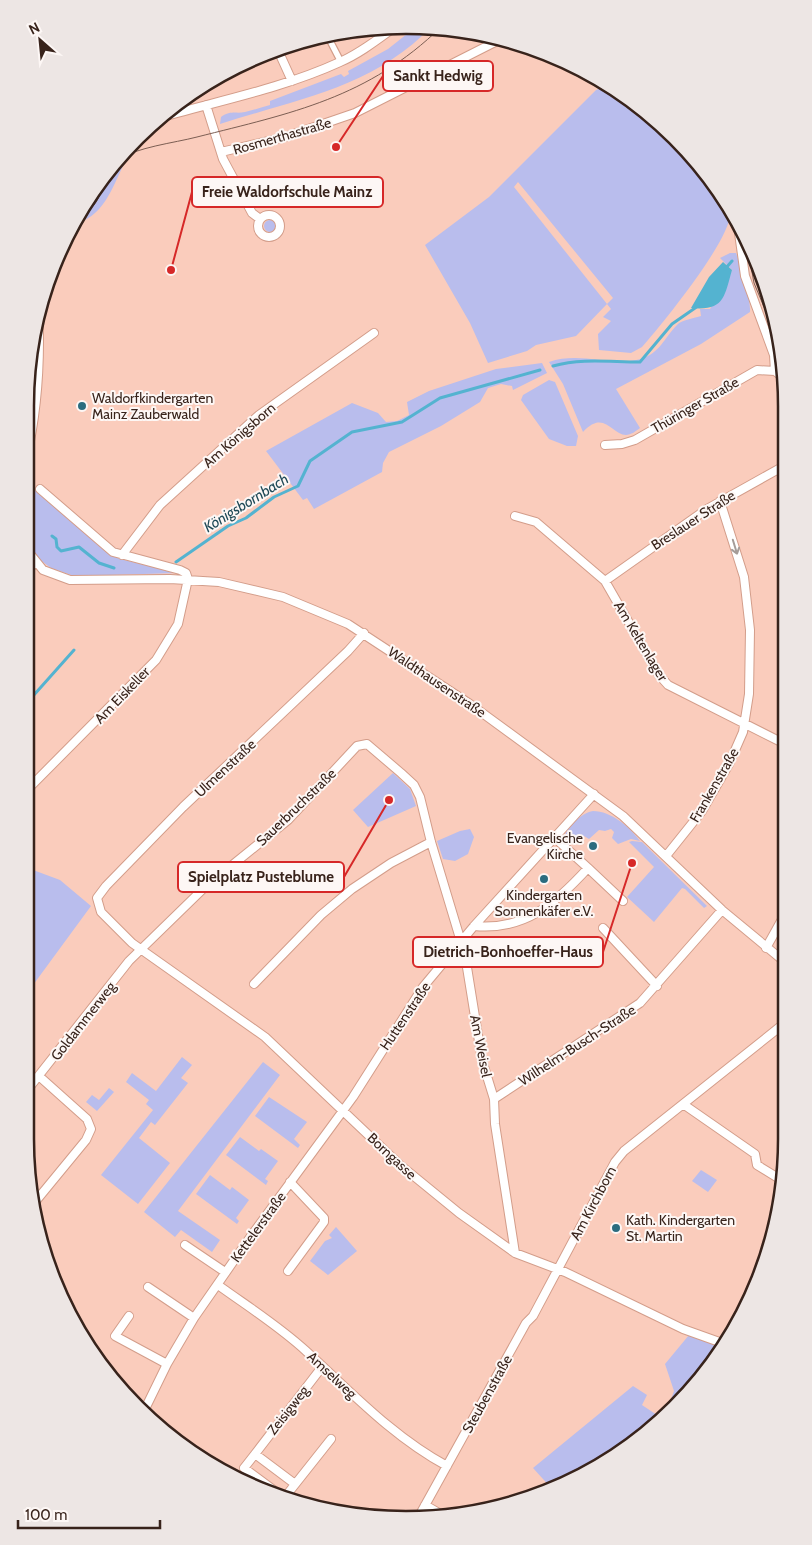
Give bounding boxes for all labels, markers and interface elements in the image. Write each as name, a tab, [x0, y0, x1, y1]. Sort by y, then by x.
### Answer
north arrow	[15, 15, 65, 65]
text: N	[26, 18, 43, 39]
callout: Sankt Hedwig	[383, 61, 493, 91]
text: Sankt Hedwig	[393, 67, 483, 85]
street label: Rosmerthastraße	[231, 113, 333, 159]
callout: Freie Waldorfschule Mainz	[192, 177, 383, 207]
text: Freie Waldorfschule Mainz	[202, 183, 372, 201]
street label: Thüringer Straße	[648, 373, 742, 437]
place label: Waldorfkindergarten Mainz Zauberwald	[92, 389, 213, 423]
street label: Am Königsborn	[199, 398, 279, 471]
marker: Waldorfkindergarten Mainz Zauberwald	[76, 400, 88, 412]
water label: Königsbornbach	[200, 470, 292, 536]
street label: Breslauer Straße	[648, 486, 738, 554]
one-way arrow	[731, 539, 741, 555]
street label: Am Keltenlager	[610, 598, 672, 685]
street label: Waldthausenstraße	[385, 643, 489, 721]
street label: Am Eiskeller	[90, 662, 154, 727]
street label: Ulmenstraße	[191, 735, 259, 801]
street label: Frankenstraße	[685, 744, 743, 826]
street label: Sauerbruchstraße	[252, 764, 340, 850]
place label: Evangelische Kirche	[507, 829, 583, 863]
marker: Evangelische Kirche	[587, 840, 599, 852]
callout: Spielplatz Pusteblume	[178, 862, 344, 892]
text: Spielplatz Pusteblume	[188, 868, 334, 886]
marker: Kindergarten Sonnenkäfer e.V.	[538, 873, 550, 885]
place label: Kindergarten Sonnenkäfer e.V.	[495, 886, 594, 920]
callout: Dietrich-Bonhoeffer-Haus	[413, 937, 603, 967]
text: Dietrich-Bonhoeffer-Haus	[423, 943, 593, 961]
street label: Goldammerweg	[47, 977, 120, 1064]
street label: Huttenstraße	[376, 979, 434, 1053]
street label: Wilhelm-Busch-Straße	[515, 1000, 639, 1090]
street label: Am Weisel	[466, 1013, 496, 1079]
street label: Borngasse	[364, 1129, 420, 1183]
street label: Am Kirchborn	[566, 1163, 620, 1243]
street label: Kettelerstraße	[226, 1188, 290, 1266]
place label: Kath. Kindergarten St. Martin	[626, 1211, 735, 1245]
marker: Kath. Kindergarten St. Martin	[610, 1222, 622, 1234]
street label: Amselweg	[303, 1348, 361, 1403]
street label: Steubenstraße	[458, 1352, 516, 1436]
street label: Zeisigweg	[263, 1381, 313, 1438]
scale bar	[18, 1498, 160, 1530]
text: 100 m	[25, 1506, 67, 1524]

